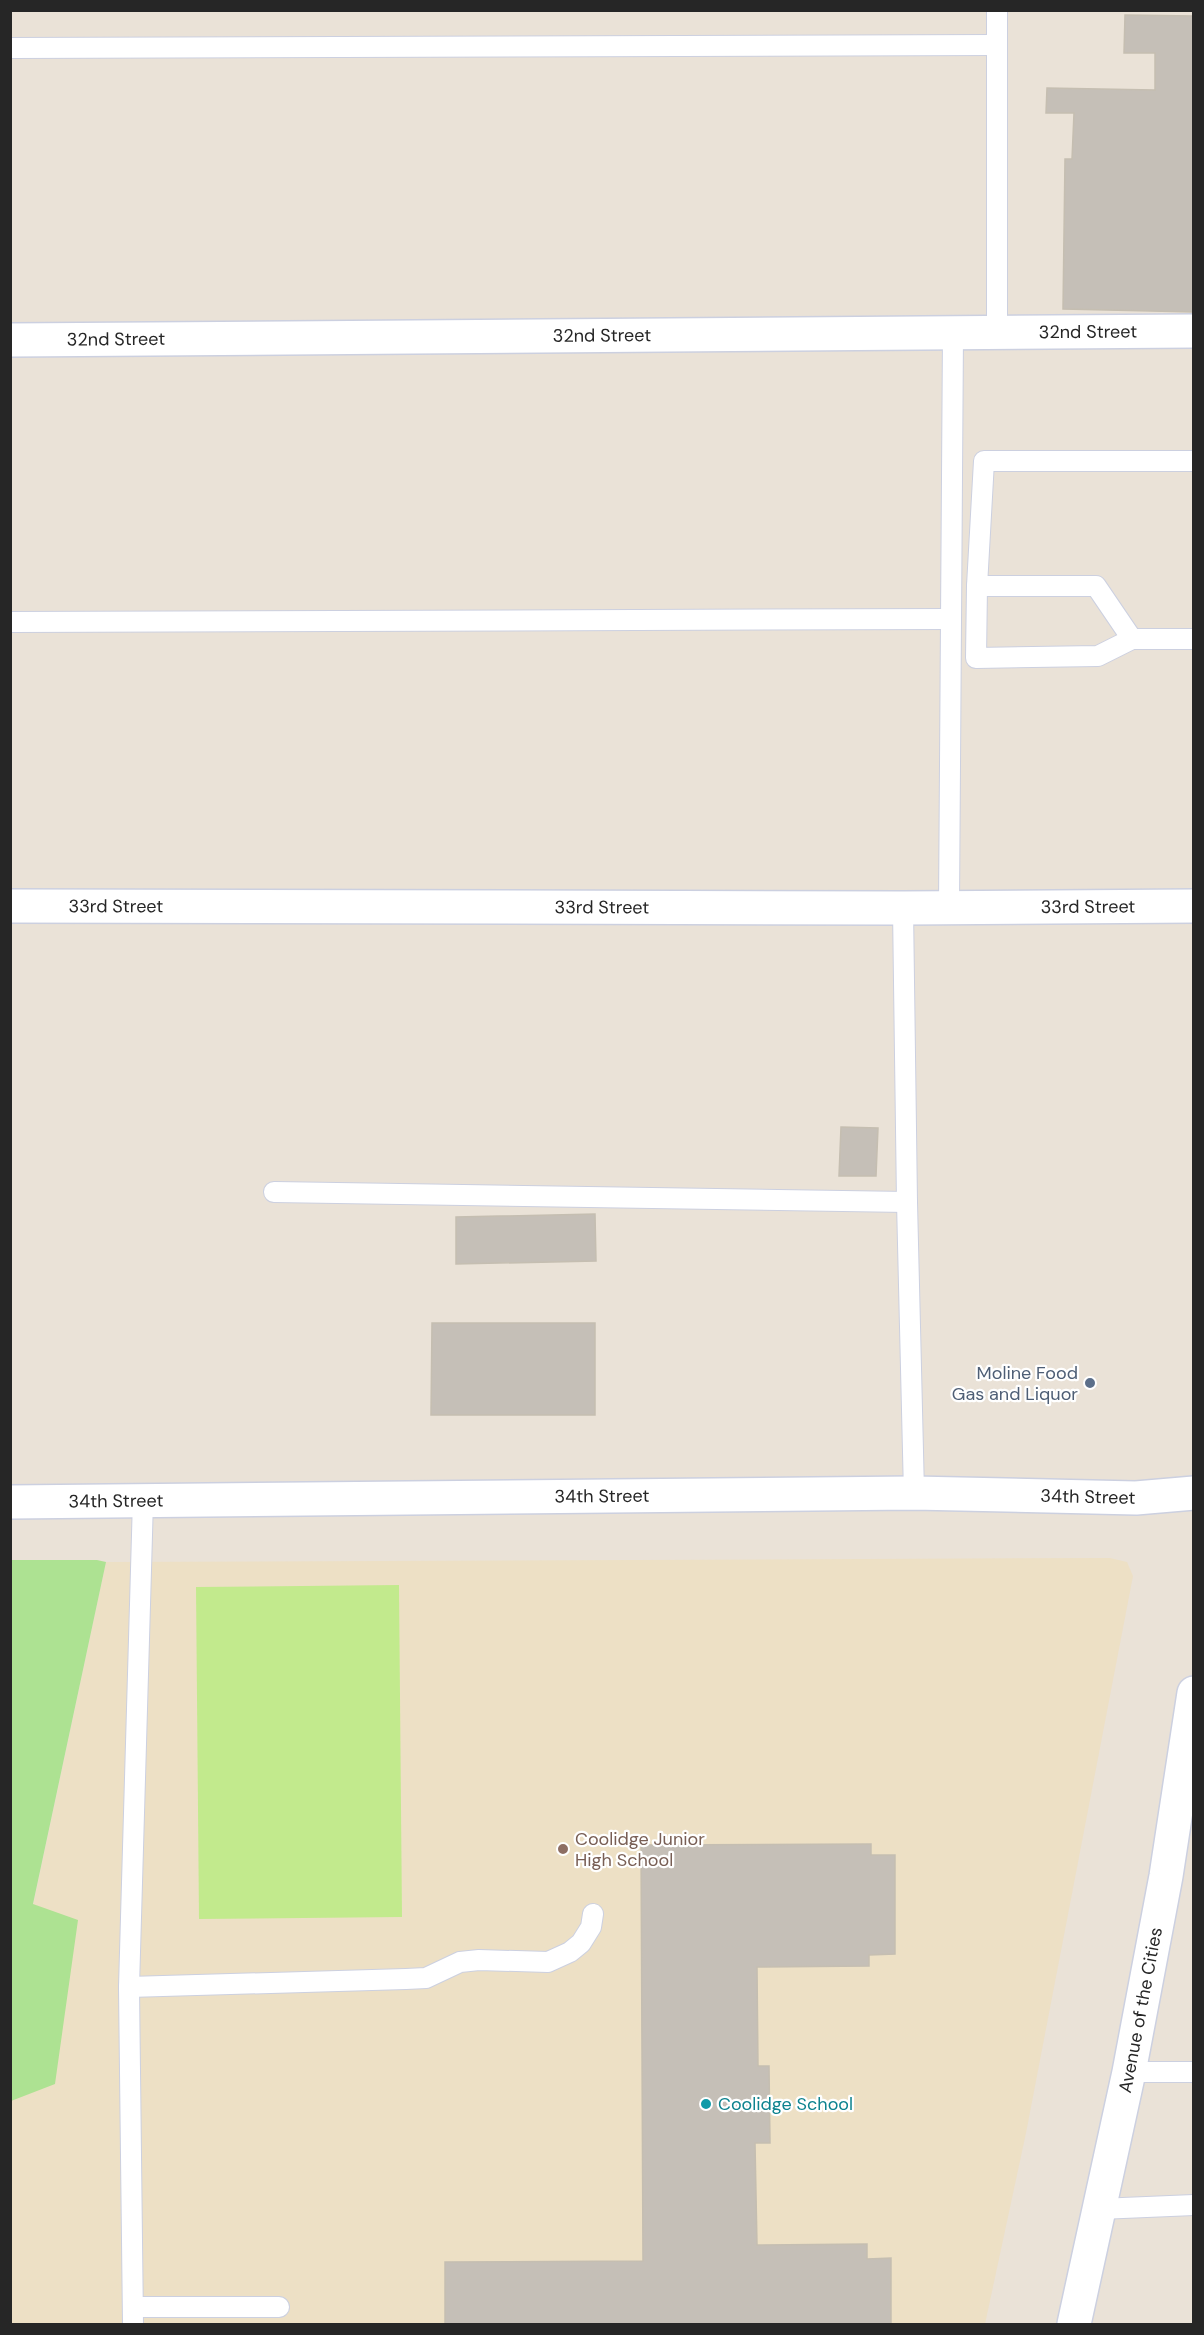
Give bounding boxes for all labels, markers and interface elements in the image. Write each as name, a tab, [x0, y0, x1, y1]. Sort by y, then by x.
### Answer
street label: 32nd Street	[1039, 319, 1137, 344]
street label: 32nd Street	[553, 323, 651, 348]
street label: 32nd Street	[67, 327, 165, 352]
street label: 33rd Street	[69, 894, 163, 918]
street label: 33rd Street	[1041, 894, 1135, 919]
street label: 33rd Street	[555, 895, 649, 919]
place label: Moline Food Gas and Liquor	[952, 1361, 1078, 1406]
marker: Moline Food Gas and Liquor	[1083, 1376, 1097, 1390]
street label: 34th Street	[554, 1484, 650, 1509]
street label: 34th Street	[1040, 1484, 1136, 1510]
street label: 34th Street	[68, 1488, 164, 1513]
place label: Coolidge Junior High School	[575, 1827, 705, 1872]
marker: Coolidge Junior High School	[556, 1842, 570, 1856]
street label: Avenue of the Cities	[1113, 1925, 1168, 2095]
place label: Coolidge School	[718, 2092, 853, 2116]
marker: Coolidge School	[699, 2097, 713, 2111]

